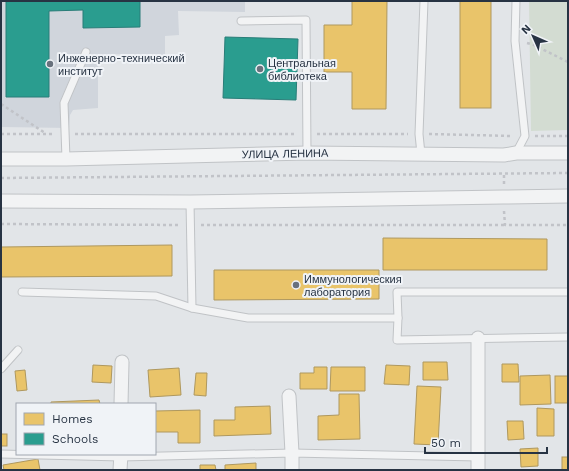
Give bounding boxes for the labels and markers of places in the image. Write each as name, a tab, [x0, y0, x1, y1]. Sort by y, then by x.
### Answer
place label: Инженерно-технический институт	[58, 52, 185, 78]
place label: Центральная библиотека	[268, 57, 336, 83]
marker: Инженерно-технический институт	[45, 59, 55, 69]
marker: Центральная библиотека	[255, 64, 265, 74]
place label: Иммунологическия лаборатория	[304, 273, 402, 299]
marker: Иммунологическия лаборатория	[291, 280, 301, 290]

